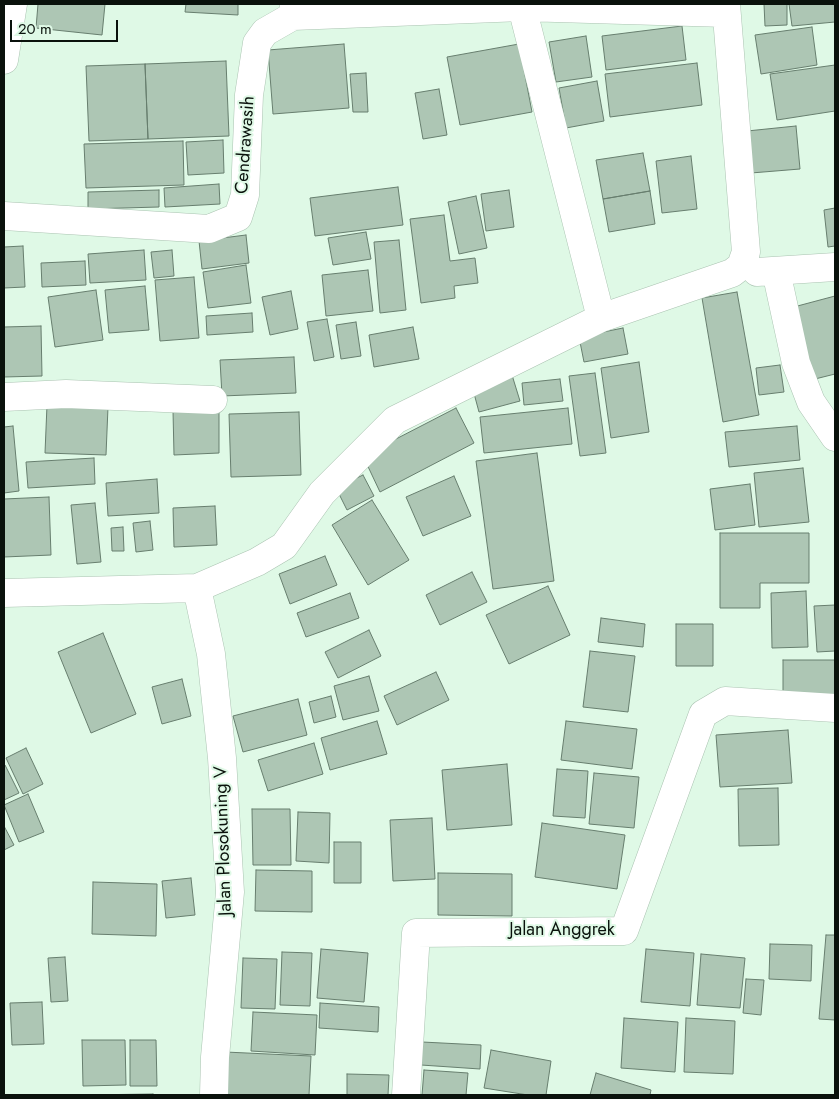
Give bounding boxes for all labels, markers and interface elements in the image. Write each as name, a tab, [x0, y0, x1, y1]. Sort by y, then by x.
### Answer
scale bar	[12, 10, 120, 42]
text: 20 m	[18, 18, 52, 40]
street label: Cendrawasih	[232, 95, 260, 195]
street label: Jalan Plosokuning V	[211, 766, 237, 916]
street label: Jalan Anggrek	[509, 920, 615, 942]

